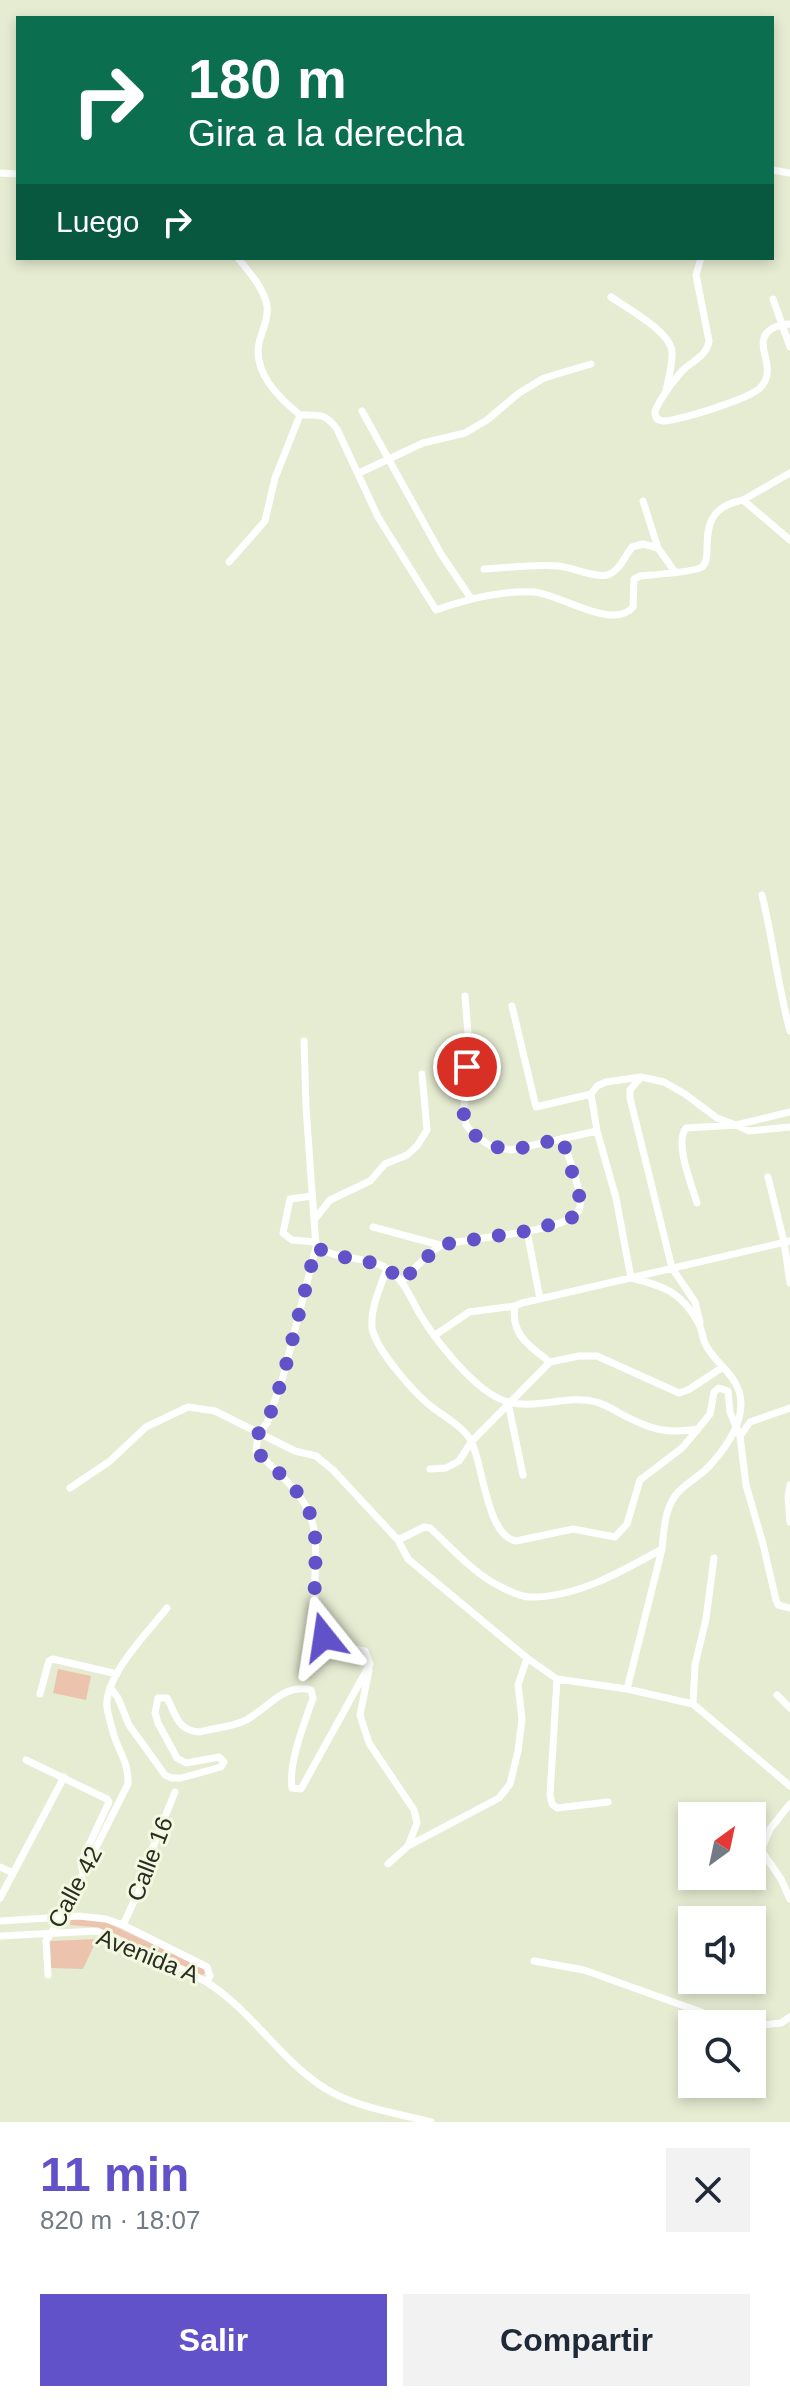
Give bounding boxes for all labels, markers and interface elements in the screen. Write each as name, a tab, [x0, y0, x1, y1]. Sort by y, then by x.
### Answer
text: 180 m	[188, 47, 347, 110]
icon: right	[56, 48, 160, 152]
text: Gira a la derecha	[188, 113, 464, 154]
icon: right	[155, 200, 199, 244]
text: Luego	[56, 205, 139, 238]
pin	[433, 1033, 501, 1101]
icon: arrive	[445, 1045, 489, 1089]
position arrow	[282, 1595, 366, 1679]
north arrow	[678, 1802, 766, 1890]
map controls	[678, 1802, 766, 2098]
street label: Calle 16	[121, 1813, 178, 1905]
street label: Calle 42	[42, 1842, 107, 1932]
button: sound	[678, 1906, 766, 1994]
street label: Avenida A	[93, 1923, 203, 1988]
button: search	[678, 2010, 766, 2098]
text: 11 min	[40, 2148, 189, 2201]
button: close	[666, 2148, 750, 2232]
text: 820 m · 18:07	[40, 2205, 200, 2235]
button: Salir	[40, 2294, 387, 2386]
button: Compartir	[403, 2294, 750, 2386]

